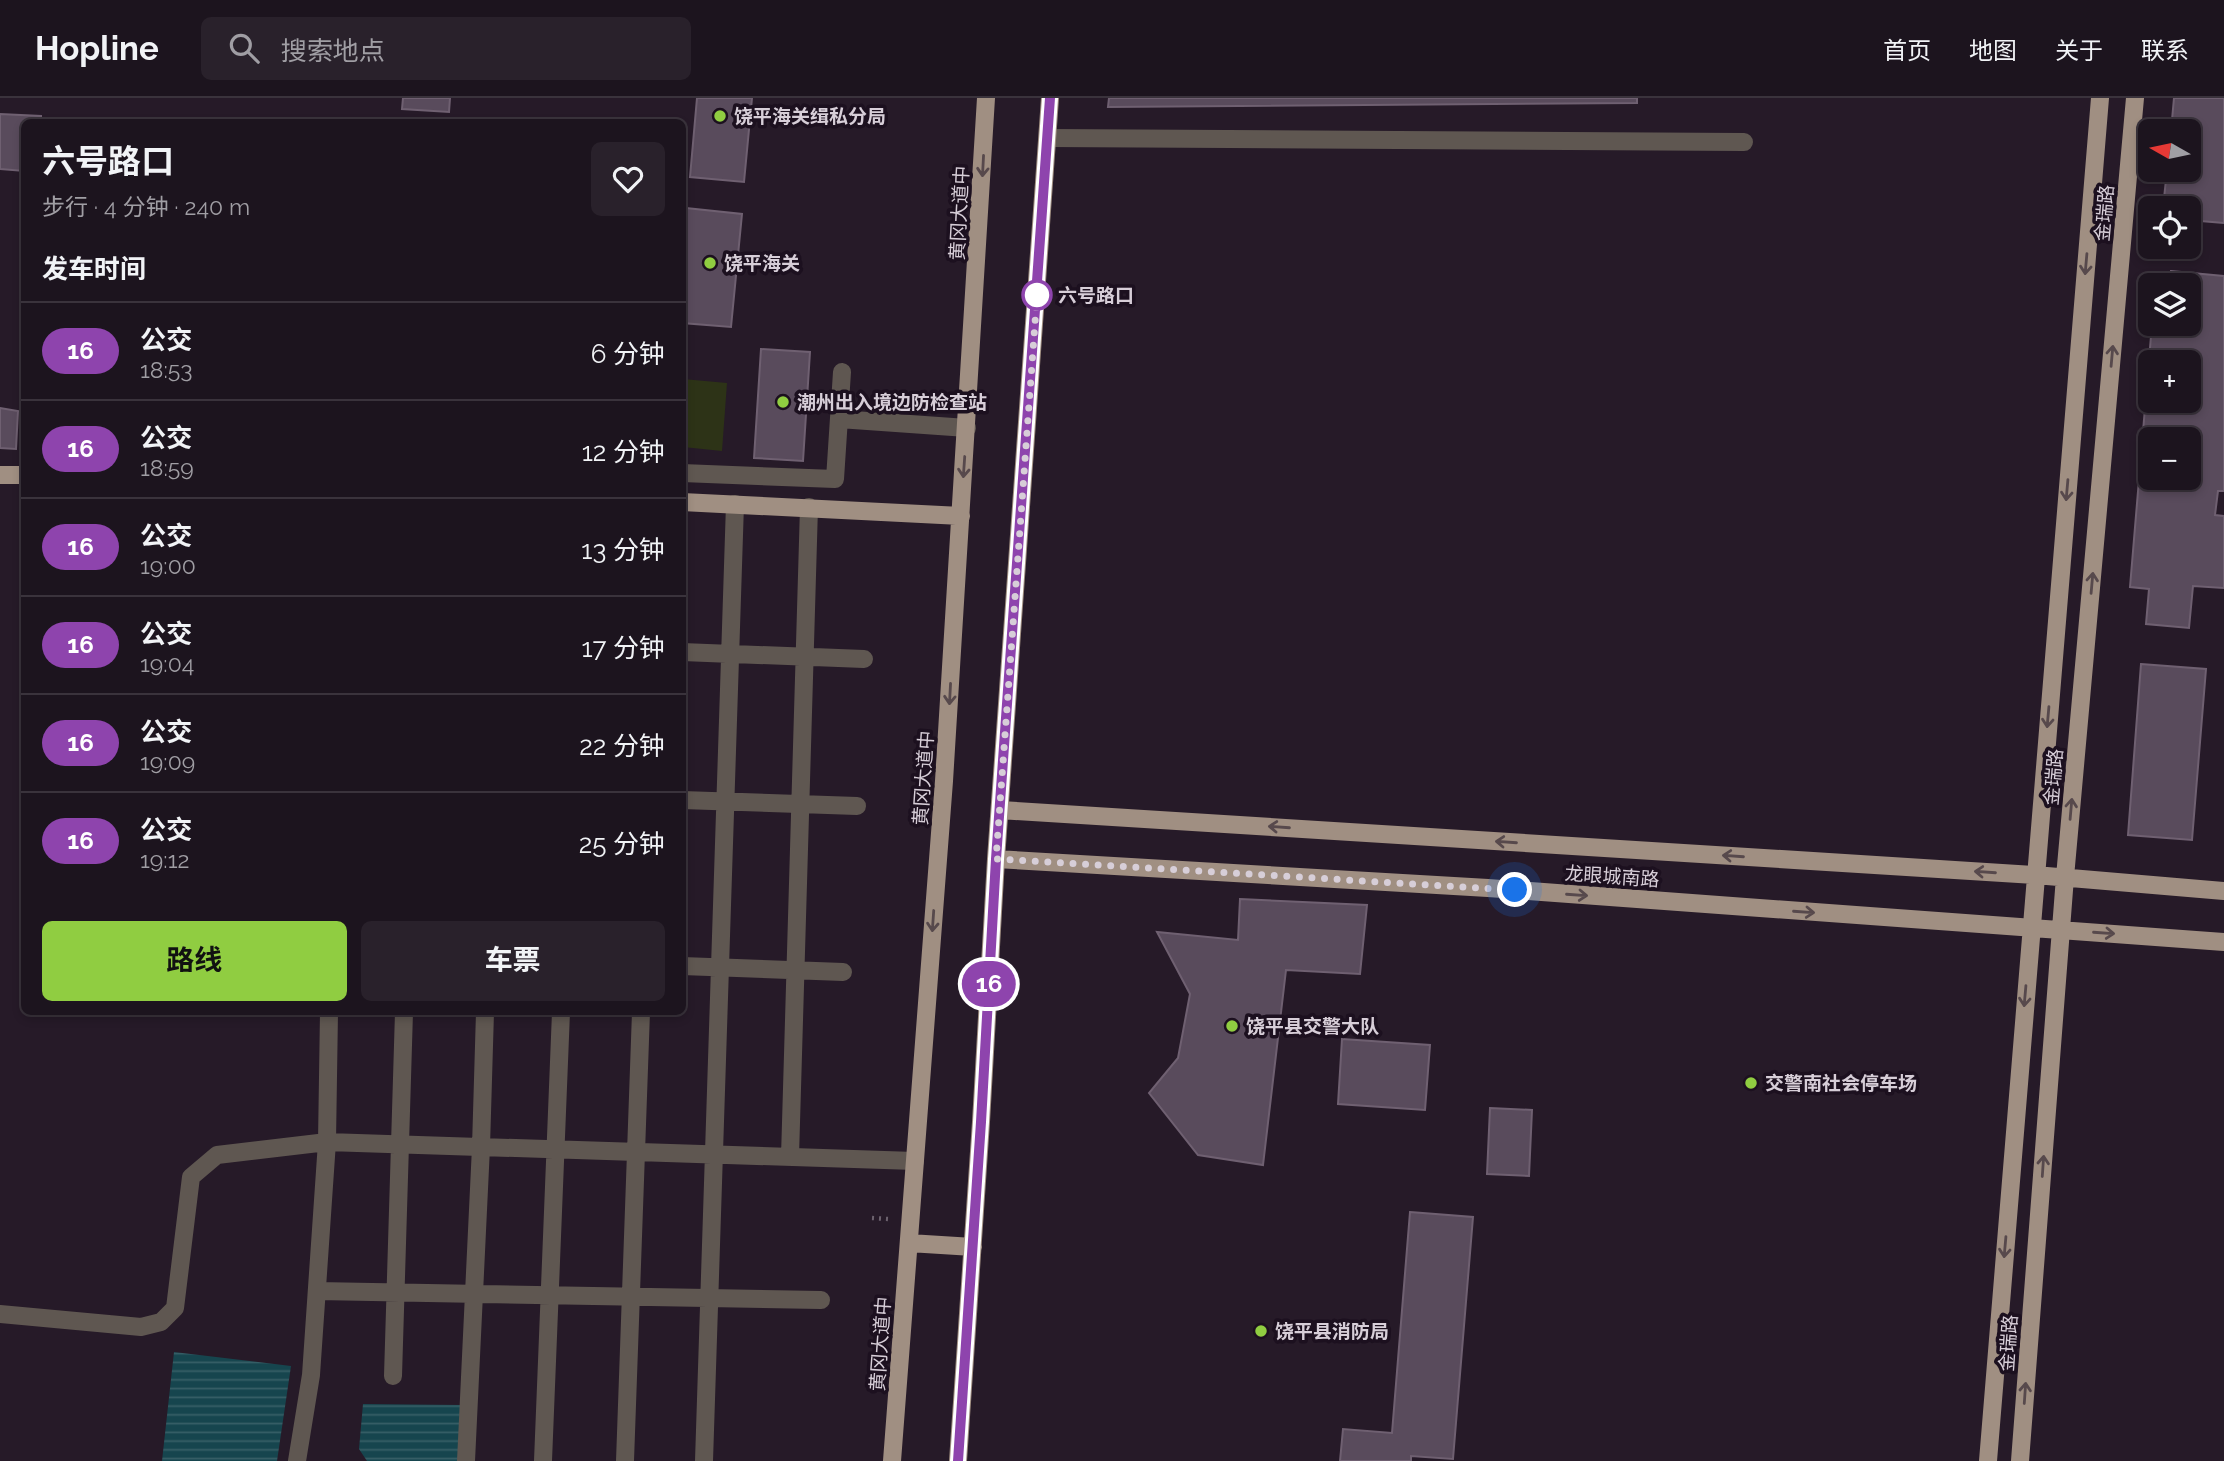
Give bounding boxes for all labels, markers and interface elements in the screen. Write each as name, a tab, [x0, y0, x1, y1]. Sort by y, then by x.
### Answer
search box	[201, 17, 691, 80]
text: Hopline	[35, 29, 159, 68]
icon: search	[225, 29, 263, 67]
text: 搜索地点	[281, 36, 385, 66]
text: 首页	[1883, 36, 1931, 65]
text: 地图	[1969, 36, 2017, 65]
text: 关于	[2055, 36, 2103, 65]
text: 联系	[2141, 36, 2189, 65]
place label: 饶平海关缉私分局	[734, 105, 886, 127]
marker: 饶平海关缉私分局	[712, 108, 728, 124]
north arrow	[2138, 119, 2202, 182]
map controls	[2138, 119, 2201, 490]
text: 六号路口	[42, 142, 174, 181]
button: heart	[591, 142, 665, 216]
one-way arrow	[976, 154, 989, 177]
street label: 黄冈大道中	[946, 165, 972, 261]
street label: 金瑞路	[2091, 184, 2117, 242]
text: 步行 · 4 分钟 · 240 m	[42, 193, 250, 220]
button: locate	[2138, 196, 2201, 259]
place label: 饶平海关	[724, 252, 800, 274]
one-way arrow	[2079, 252, 2092, 274]
text: 发车时间	[42, 254, 146, 284]
marker: 饶平海关	[702, 255, 718, 271]
button: layers	[2138, 273, 2201, 336]
marker: 六号路口	[1022, 280, 1052, 310]
place label: 六号路口	[1058, 284, 1134, 306]
text: 公交	[140, 325, 192, 355]
text: 16	[67, 336, 94, 365]
text: 6 分钟	[591, 339, 665, 369]
one-way arrow	[2106, 345, 2119, 368]
button: +	[2138, 350, 2201, 413]
text: 18:53	[140, 356, 193, 383]
place label: 潮州出入境边防检查站	[797, 391, 987, 413]
marker: 潮州出入境边防检查站	[775, 394, 791, 410]
text: 公交	[140, 423, 192, 453]
button: −	[2138, 427, 2201, 490]
text: 16	[67, 434, 94, 463]
text: 12 分钟	[582, 437, 665, 467]
text: 18:59	[140, 454, 194, 481]
one-way arrow	[957, 455, 970, 477]
one-way arrow	[2060, 479, 2073, 501]
text: 公交	[140, 521, 192, 551]
text: 16	[67, 532, 94, 561]
text: 13 分钟	[581, 535, 665, 565]
text: 19:00	[140, 552, 196, 579]
one-way arrow	[2086, 572, 2099, 595]
text: 公交	[140, 619, 192, 649]
text: 16	[67, 630, 94, 659]
text: 17 分钟	[581, 633, 665, 663]
text: 19:04	[140, 650, 194, 677]
one-way arrow	[943, 682, 956, 705]
one-way arrow	[2041, 705, 2054, 728]
text: 公交	[140, 717, 192, 747]
text: 16	[67, 728, 94, 757]
street label: 黄冈大道中	[909, 730, 937, 826]
text: 22 分钟	[579, 731, 665, 761]
text: 19:09	[140, 748, 195, 775]
street label: 金瑞路	[2040, 748, 2066, 806]
one-way arrow	[2065, 799, 2078, 821]
text: 公交	[140, 815, 192, 845]
one-way arrow	[1268, 821, 1291, 834]
text: 16	[67, 826, 94, 855]
text: 25 分钟	[579, 829, 665, 859]
one-way arrow	[1496, 835, 1518, 848]
text: 19:12	[140, 846, 189, 873]
one-way arrow	[1723, 849, 1745, 862]
street label: 龙眼城南路	[1564, 862, 1660, 890]
one-way arrow	[1974, 865, 1997, 878]
your location	[1497, 872, 1532, 907]
one-way arrow	[1566, 889, 1588, 902]
one-way arrow	[1792, 906, 1815, 919]
one-way arrow	[926, 909, 939, 931]
button: 路线	[42, 921, 347, 1001]
button: 车票	[361, 921, 665, 1001]
one-way arrow	[2093, 927, 2116, 940]
line badge: 16	[958, 961, 1020, 1007]
text: 16	[976, 969, 1002, 998]
one-way arrow	[2018, 984, 2031, 1007]
place label: 饶平县交警大队	[1246, 1015, 1379, 1037]
marker: 饶平县交警大队	[1224, 1018, 1240, 1034]
place label: 交警南社会停车场	[1765, 1072, 1917, 1094]
marker: 交警南社会停车场	[1743, 1075, 1759, 1091]
one-way arrow	[2037, 1155, 2050, 1178]
one-way arrow	[1998, 1236, 2011, 1258]
street label: 黄冈大道中	[866, 1296, 894, 1392]
street label: 金瑞路	[1995, 1314, 2021, 1372]
place label: 饶平县消防局	[1275, 1320, 1389, 1342]
marker: 饶平县消防局	[1253, 1323, 1269, 1339]
one-way arrow	[2019, 1382, 2032, 1405]

